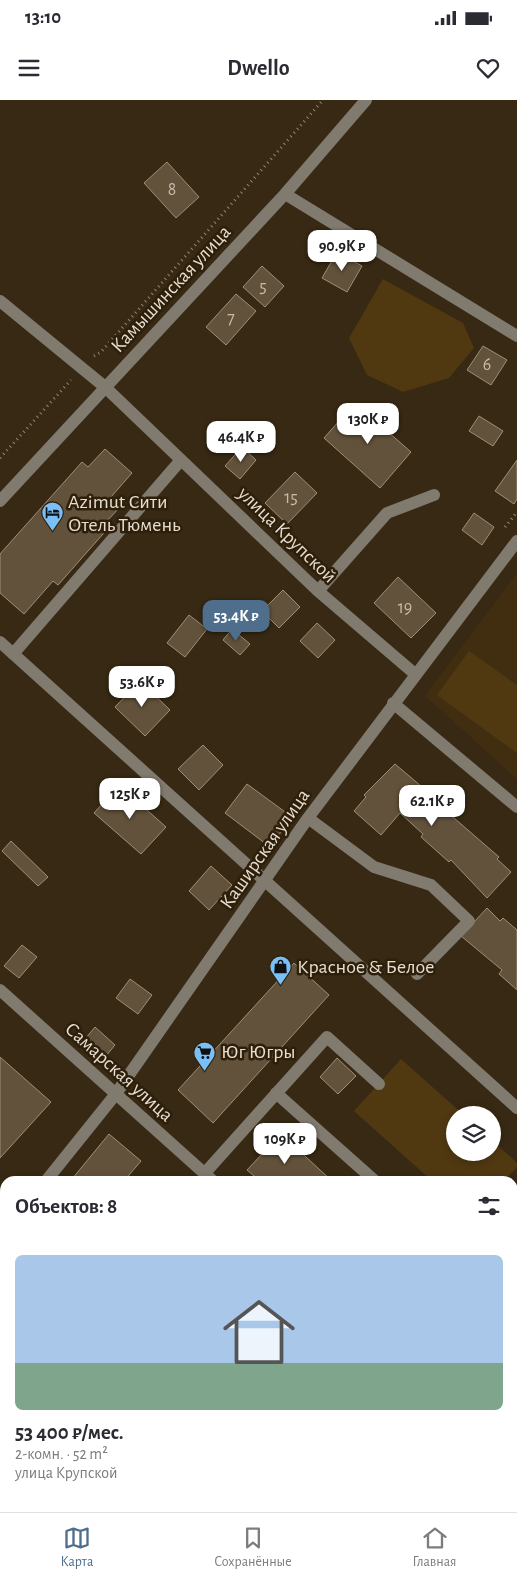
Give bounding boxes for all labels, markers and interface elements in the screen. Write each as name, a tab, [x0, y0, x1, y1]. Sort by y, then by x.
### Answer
text: 13:10	[25, 8, 61, 27]
icon: menu	[15, 54, 43, 82]
icon: heart	[474, 54, 502, 82]
text: Dwello	[227, 57, 290, 79]
house number: 8	[168, 181, 176, 199]
street label: Камышинская улица	[107, 222, 235, 356]
pin: 90.9K ₽	[296, 230, 388, 272]
text: 90.9K ₽	[319, 238, 365, 254]
house number: 5	[259, 278, 267, 296]
house number: 7	[227, 310, 235, 328]
house number: 6	[483, 356, 491, 374]
pin: 130K ₽	[327, 402, 409, 445]
text: 130K ₽	[348, 411, 388, 427]
pin: 46.4K ₽	[195, 420, 287, 463]
text: 46.4K ₽	[218, 429, 264, 445]
street label: улица Крупской	[233, 483, 340, 587]
house number: 15	[284, 489, 298, 507]
place label: Azimut Сити Отель Тюмень	[68, 492, 181, 535]
hotel icon: Azimut Сити Отель Тюмень	[40, 501, 64, 532]
house number: 19	[398, 599, 412, 617]
pin: 53.4K ₽	[190, 600, 282, 642]
text: 53.4K ₽	[214, 608, 258, 624]
pin: 53.6K ₽	[96, 666, 188, 708]
text: 53.6K ₽	[120, 674, 164, 690]
pin: 125K ₽	[89, 778, 171, 820]
pin: 62.1K ₽	[386, 784, 478, 827]
text: 125K ₽	[110, 786, 150, 802]
street label: Каширская улица	[216, 786, 314, 912]
text: 62.1K ₽	[410, 793, 454, 809]
shop icon: Красное & Белое	[269, 955, 293, 986]
place label: Красное & Белое	[297, 957, 434, 977]
street label: Самарская улица	[61, 1019, 177, 1125]
supermarket icon: Юг Югры	[193, 1040, 217, 1071]
place label: Юг Югры	[221, 1042, 296, 1062]
map controls	[446, 1106, 501, 1161]
button: layers	[446, 1106, 501, 1161]
pin: 109K ₽	[244, 1122, 326, 1165]
text: 109K ₽	[264, 1131, 306, 1147]
icon: filters	[475, 1192, 503, 1220]
text: Объектов: 8	[15, 1196, 117, 1217]
icon: home	[214, 1287, 304, 1377]
text: 53 400 ₽/мес.	[15, 1422, 124, 1443]
text: 2-комн. · 52 m²	[15, 1446, 108, 1462]
text: улица Крупской	[15, 1465, 117, 1481]
tab: Карта	[60, 1524, 93, 1571]
tab: Сохранённые	[214, 1524, 292, 1571]
tab: Главная	[413, 1524, 457, 1571]

